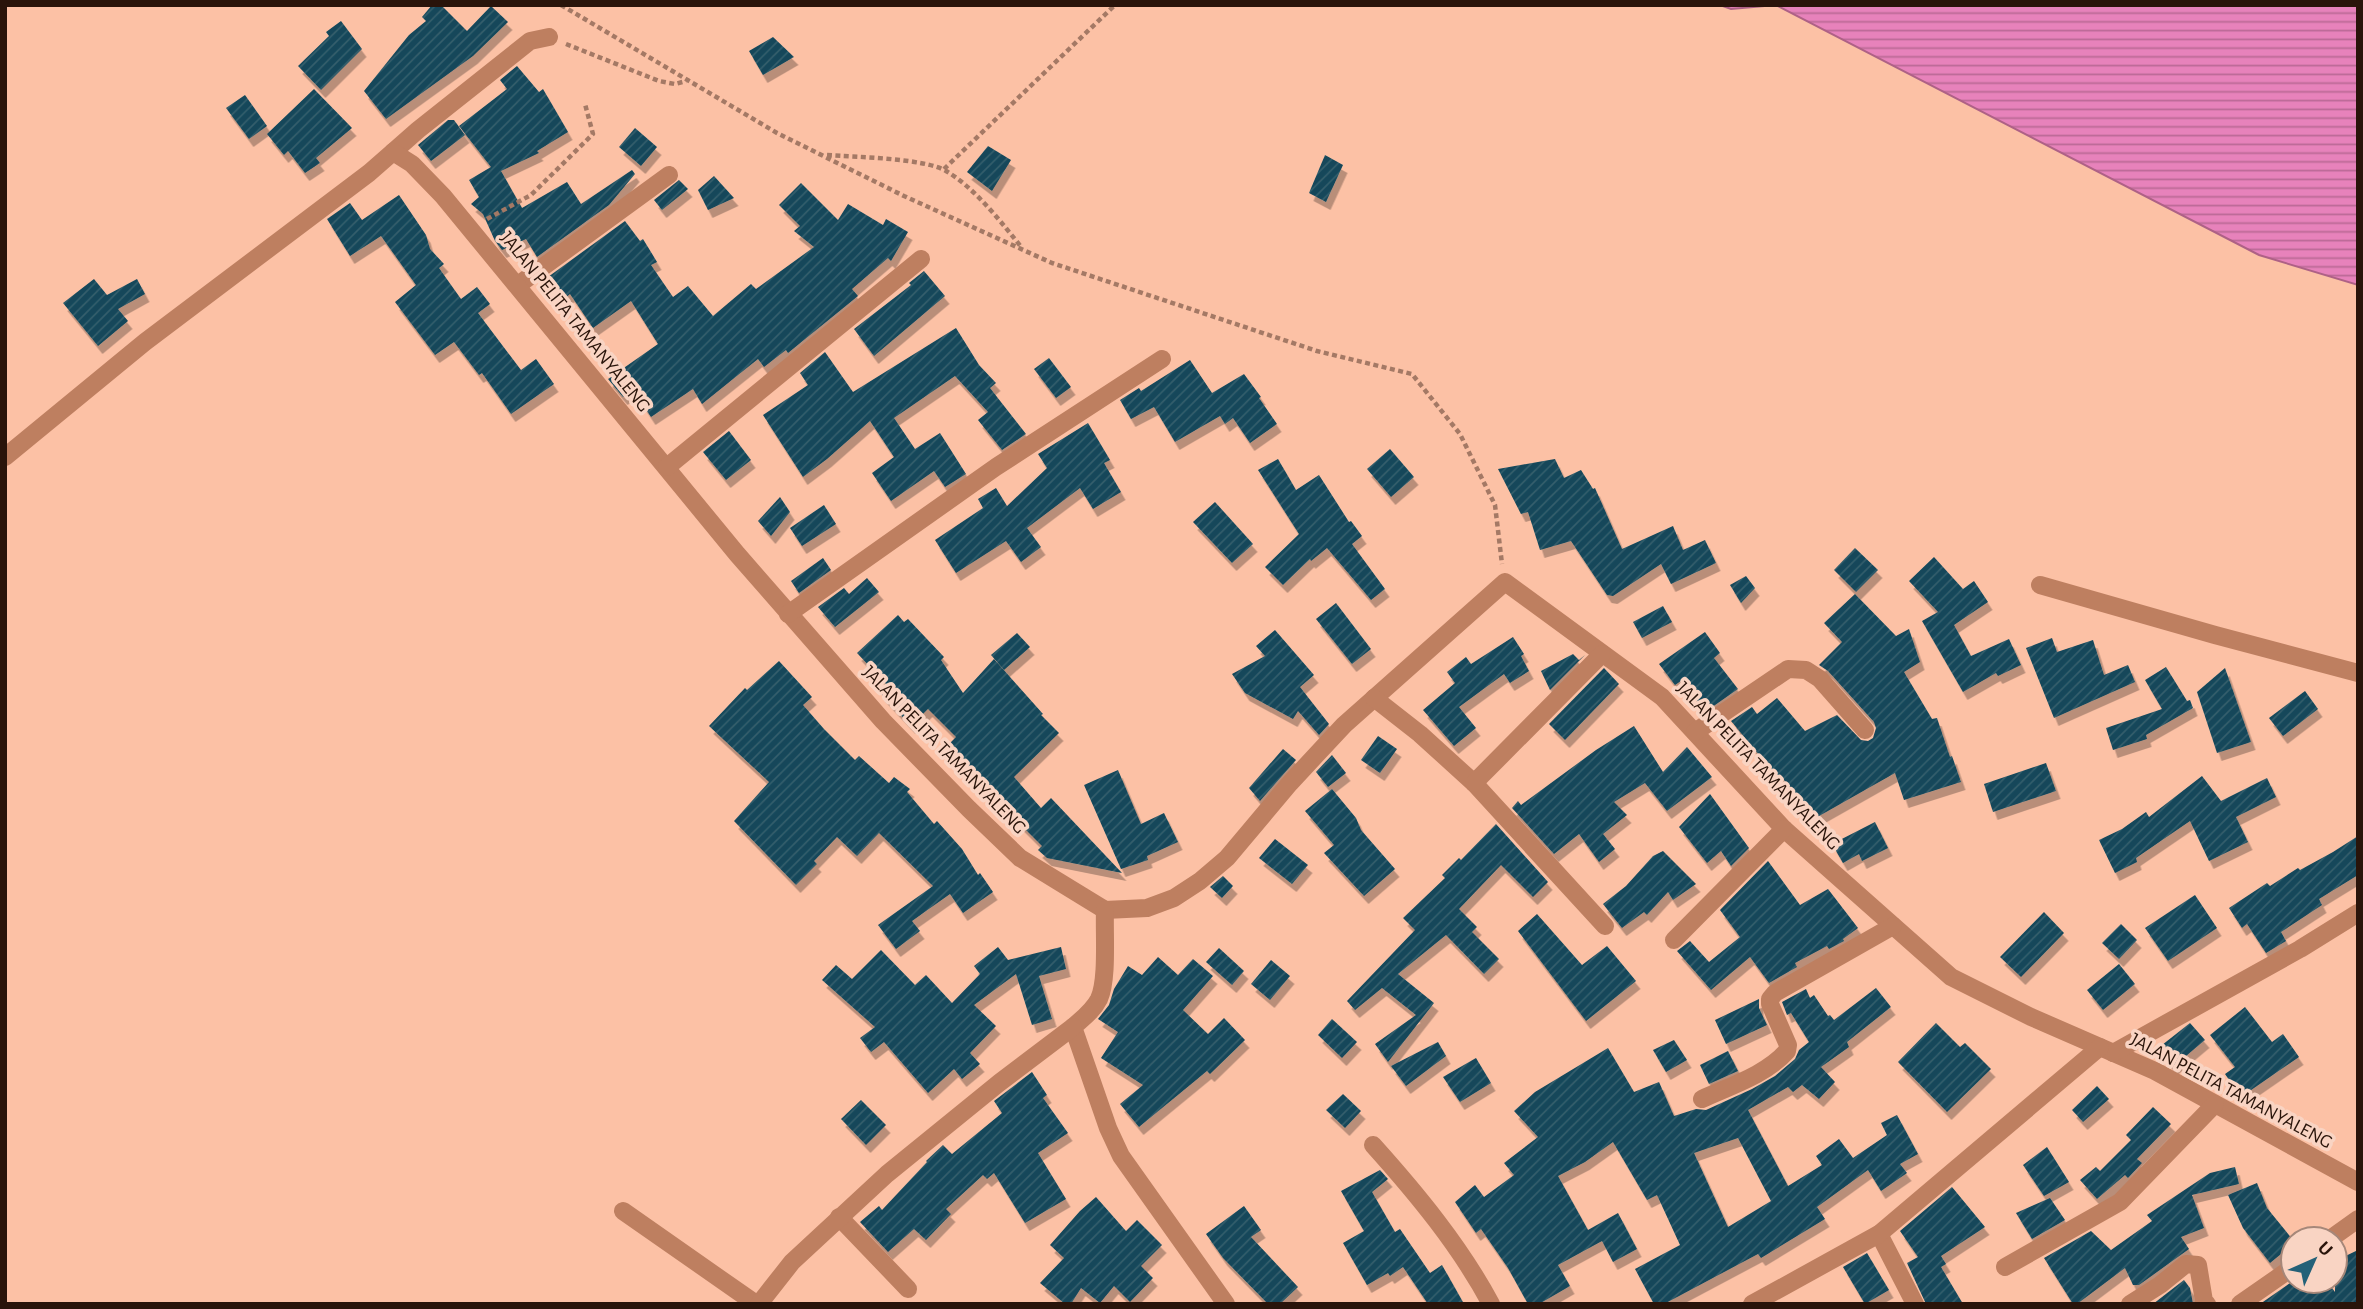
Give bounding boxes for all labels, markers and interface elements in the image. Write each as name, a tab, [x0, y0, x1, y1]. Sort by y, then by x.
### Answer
street label: JALAN PELITA TAMANYALENG	[497, 228, 653, 416]
street label: JALAN PELITA TAMANYALENG	[859, 662, 1029, 838]
street label: JALAN PELITA TAMANYALENG	[1673, 678, 1843, 854]
street label: JALAN PELITA TAMANYALENG	[2127, 1030, 2335, 1152]
north arrow	[2279, 1225, 2349, 1295]
text: U	[2314, 1238, 2336, 1260]

